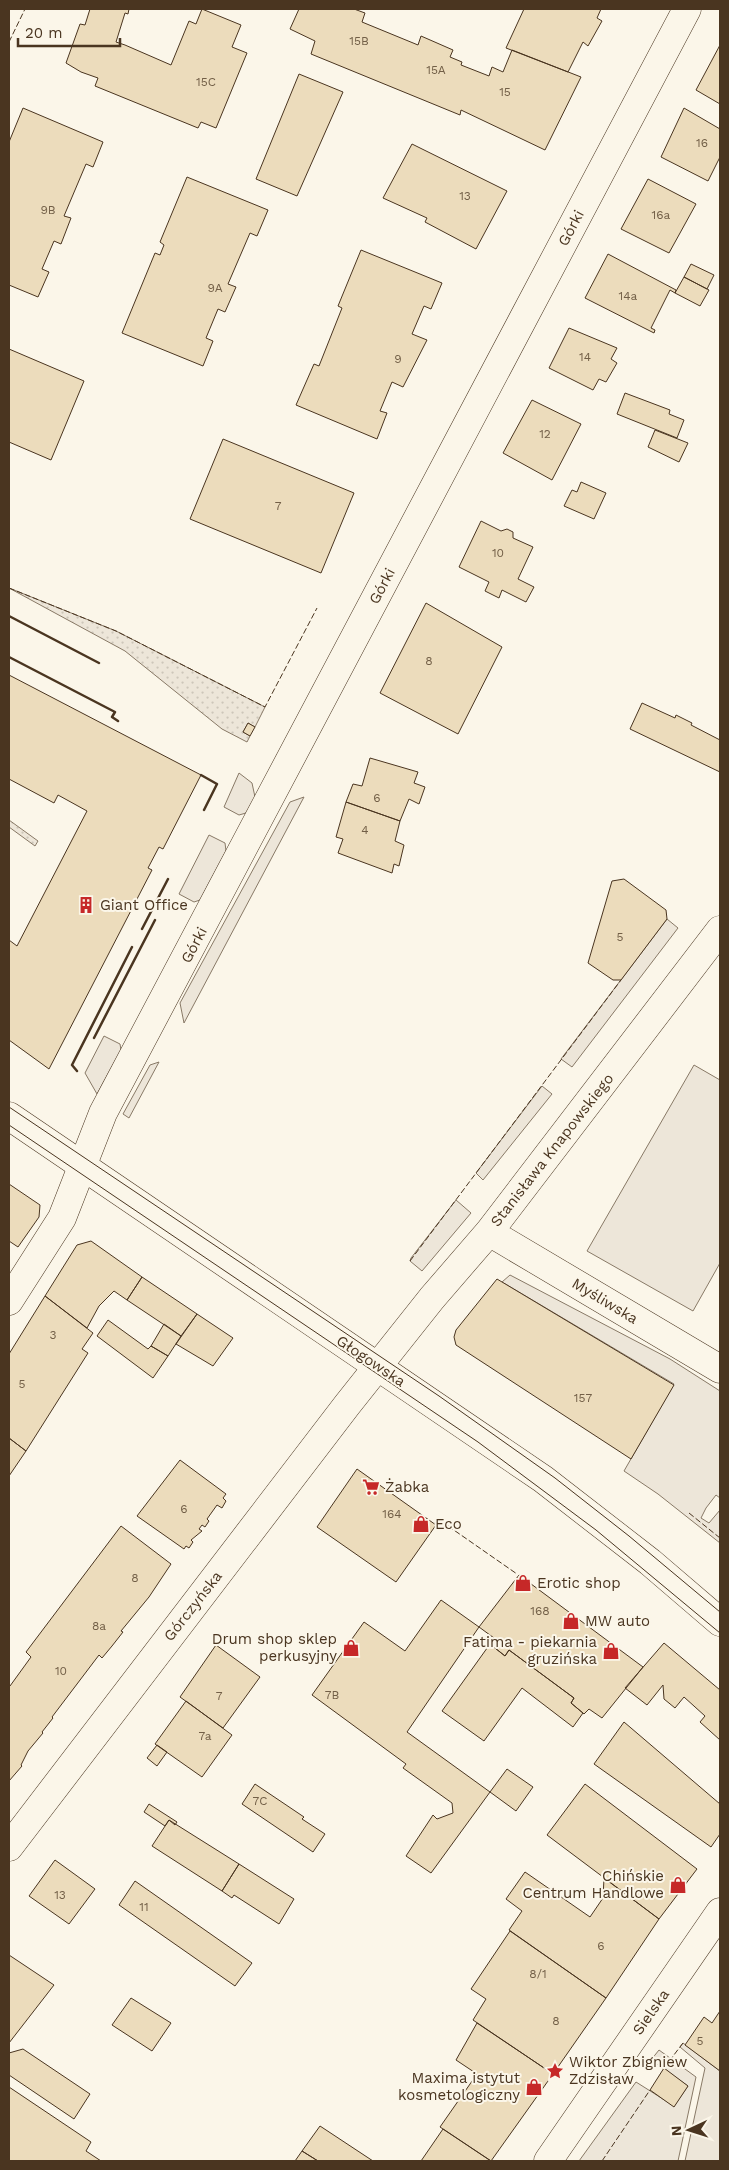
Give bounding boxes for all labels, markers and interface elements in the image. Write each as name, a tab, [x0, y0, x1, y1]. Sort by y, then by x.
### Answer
scale bar	[18, 15, 120, 47]
text: 20 m	[25, 24, 63, 42]
house number: 15B	[349, 34, 369, 48]
house number: 15A	[426, 63, 446, 77]
house number: 15C	[196, 75, 216, 89]
house number: 15	[499, 85, 511, 99]
house number: 16	[696, 136, 708, 150]
house number: 13	[459, 189, 471, 203]
house number: 9B	[40, 203, 56, 217]
street label: Górki	[554, 207, 588, 249]
house number: 16a	[652, 208, 671, 222]
house number: 9A	[207, 281, 223, 295]
house number: 14a	[619, 289, 638, 303]
house number: 14	[579, 350, 591, 364]
house number: 9	[394, 352, 402, 366]
house number: 12	[539, 427, 551, 441]
house number: 7	[275, 499, 282, 513]
house number: 10	[492, 546, 504, 560]
street label: Górki	[365, 565, 399, 607]
house number: 8	[425, 654, 433, 668]
house number: 6	[373, 791, 381, 805]
house number: 4	[361, 823, 369, 837]
building icon: Giant Office	[76, 895, 96, 915]
place label: Giant Office	[100, 896, 188, 914]
street label: Górki	[177, 924, 211, 966]
house number: 5	[617, 930, 624, 944]
street label: Stanisława Knapowskiego	[487, 1070, 617, 1230]
street label: Myśliwska	[569, 1274, 642, 1328]
house number: 3	[50, 1328, 57, 1342]
street label: Głogowska	[333, 1331, 409, 1391]
house number: 5	[19, 1377, 26, 1391]
house number: 157	[574, 1391, 592, 1405]
supermarket icon: Żabka	[361, 1477, 381, 1497]
place label: Żabka	[385, 1478, 430, 1496]
house number: 6	[180, 1502, 188, 1516]
house number: 164	[382, 1507, 402, 1521]
shop icon: Eco	[411, 1514, 431, 1534]
place label: Eco	[435, 1515, 462, 1533]
street label: Górczyńska	[160, 1567, 226, 1645]
house number: 8	[131, 1571, 139, 1585]
shop icon: Erotic shop	[513, 1573, 533, 1593]
place label: Erotic shop	[537, 1574, 621, 1592]
house number: 168	[530, 1604, 550, 1618]
shop icon: MW auto	[561, 1611, 581, 1631]
place label: MW auto	[585, 1612, 650, 1630]
house number: 8a	[92, 1619, 106, 1633]
place label: Drum shop sklep perkusyjny	[212, 1630, 337, 1665]
place label: Fatima - piekarnia gruzińska	[463, 1633, 598, 1668]
shop icon: Drum shop sklep perkusyjny	[341, 1638, 361, 1658]
shop icon: Fatima - piekarnia gruzińska	[601, 1641, 621, 1661]
house number: 10	[55, 1664, 67, 1678]
house number: 7B	[325, 1688, 339, 1702]
house number: 7	[216, 1689, 223, 1703]
house number: 7a	[198, 1729, 212, 1743]
house number: 7C	[253, 1794, 267, 1808]
place label: Chińskie Centrum Handlowe	[522, 1867, 664, 1902]
shop icon: Chińskie Centrum Handlowe	[668, 1875, 688, 1895]
house number: 13	[54, 1888, 66, 1902]
house number: 11	[139, 1900, 149, 1914]
house number: 6	[597, 1939, 605, 1953]
house number: 8/1	[529, 1967, 547, 1981]
street label: Sielska	[629, 1985, 673, 2038]
house number: 8	[552, 2014, 560, 2028]
house number: 5	[697, 2034, 704, 2048]
place label: Wiktor Zbigniew Zdzisław	[569, 2053, 688, 2088]
place icon: Wiktor Zbigniew Zdzisław	[545, 2061, 565, 2081]
place label: Maxima istytut kosmetologiczny	[398, 2069, 521, 2104]
shop icon: Maxima istytut kosmetologiczny	[524, 2077, 544, 2097]
north arrow	[664, 2105, 714, 2155]
text: N	[668, 2125, 684, 2137]

